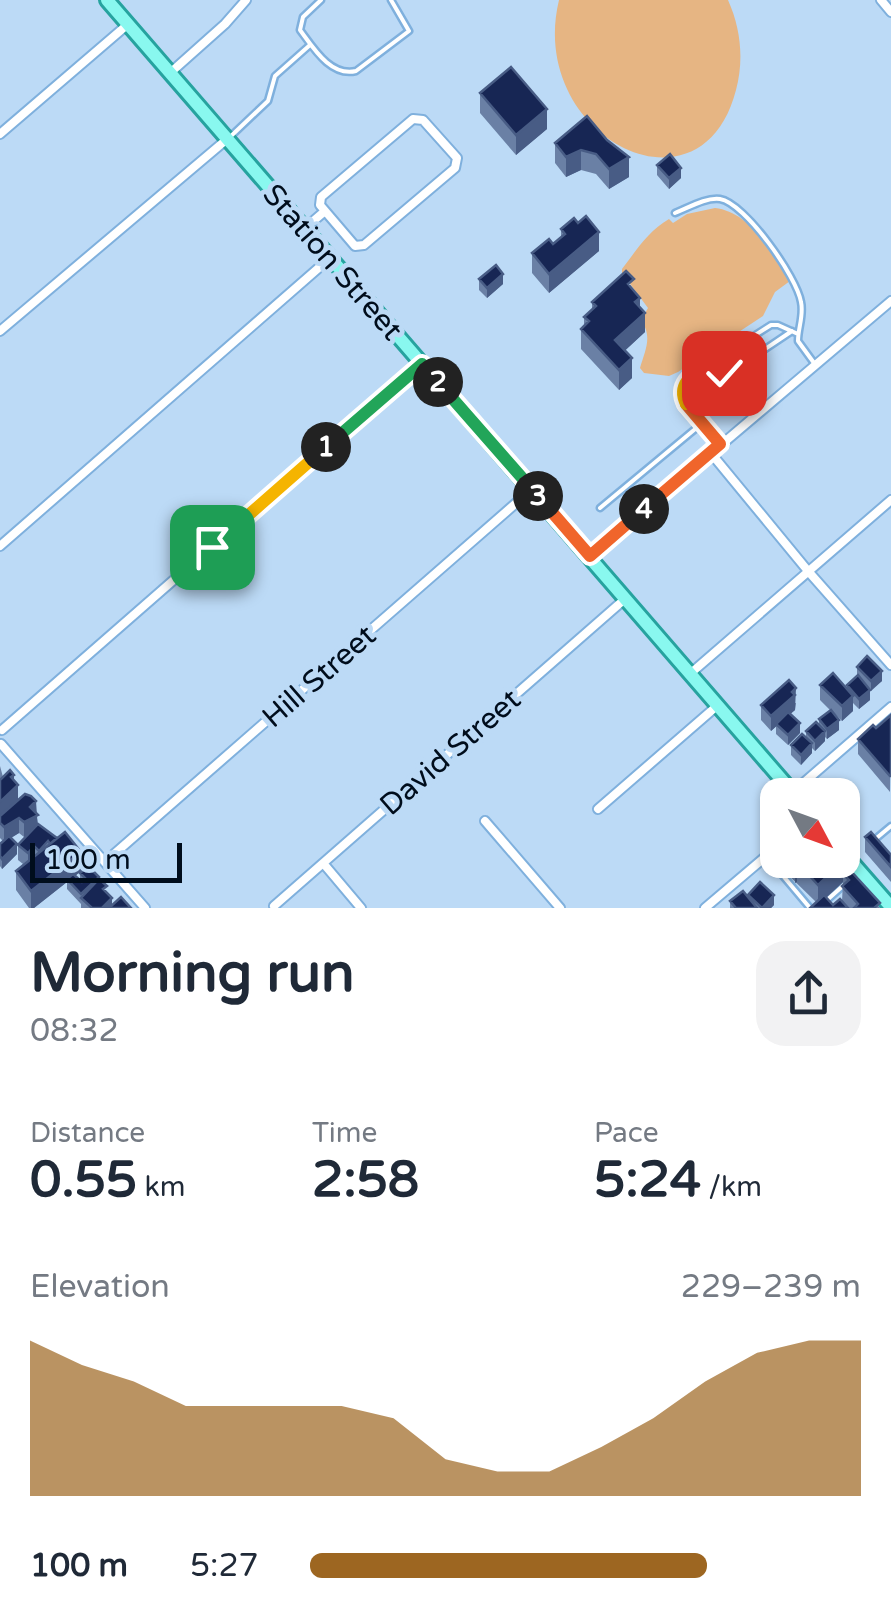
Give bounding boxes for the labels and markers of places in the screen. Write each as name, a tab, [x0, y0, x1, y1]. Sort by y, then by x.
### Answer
pin	[682, 331, 767, 416]
pin: 2	[413, 357, 463, 407]
pin: 1	[301, 422, 351, 472]
pin: 3	[513, 471, 563, 521]
pin: 4	[619, 484, 669, 534]
pin	[170, 505, 255, 590]

